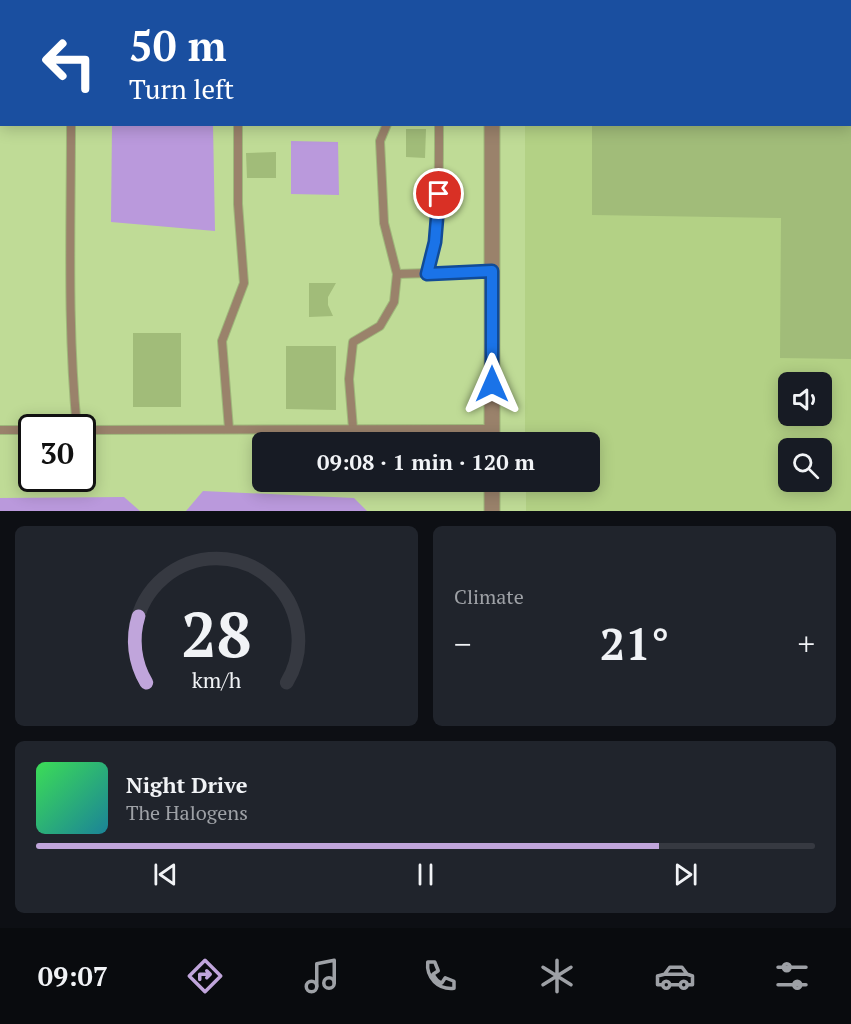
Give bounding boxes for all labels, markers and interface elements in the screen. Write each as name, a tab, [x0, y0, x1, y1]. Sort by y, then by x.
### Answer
text: 50 m	[129, 17, 227, 73]
icon: left	[30, 24, 108, 102]
text: Turn left	[129, 71, 234, 107]
pin	[413, 168, 464, 219]
icon: arrive	[422, 177, 455, 210]
position arrow	[460, 352, 524, 416]
map controls	[778, 372, 832, 492]
button: sound	[778, 372, 832, 426]
speed limit sign: 30	[18, 414, 96, 492]
button: search	[778, 438, 832, 492]
text: 09:08 · 1 min · 120 m	[317, 447, 535, 476]
text: Climate	[454, 583, 524, 610]
text: 28	[181, 592, 252, 675]
text: 21°	[600, 613, 669, 673]
text: −	[454, 622, 472, 665]
text: +	[797, 622, 815, 665]
text: km/h	[192, 666, 242, 694]
text: Night Drive	[126, 770, 248, 799]
text: The Halogens	[126, 799, 248, 826]
icon: previous	[149, 858, 182, 891]
icon: pause	[409, 858, 442, 891]
icon: next	[669, 858, 702, 891]
icon: directions	[184, 955, 226, 997]
icon: music	[301, 955, 343, 997]
icon: phone	[419, 955, 461, 997]
icon: climate	[536, 955, 578, 997]
icon: car	[654, 955, 696, 997]
icon: filters	[771, 955, 813, 997]
text: 09:07	[38, 958, 108, 994]

